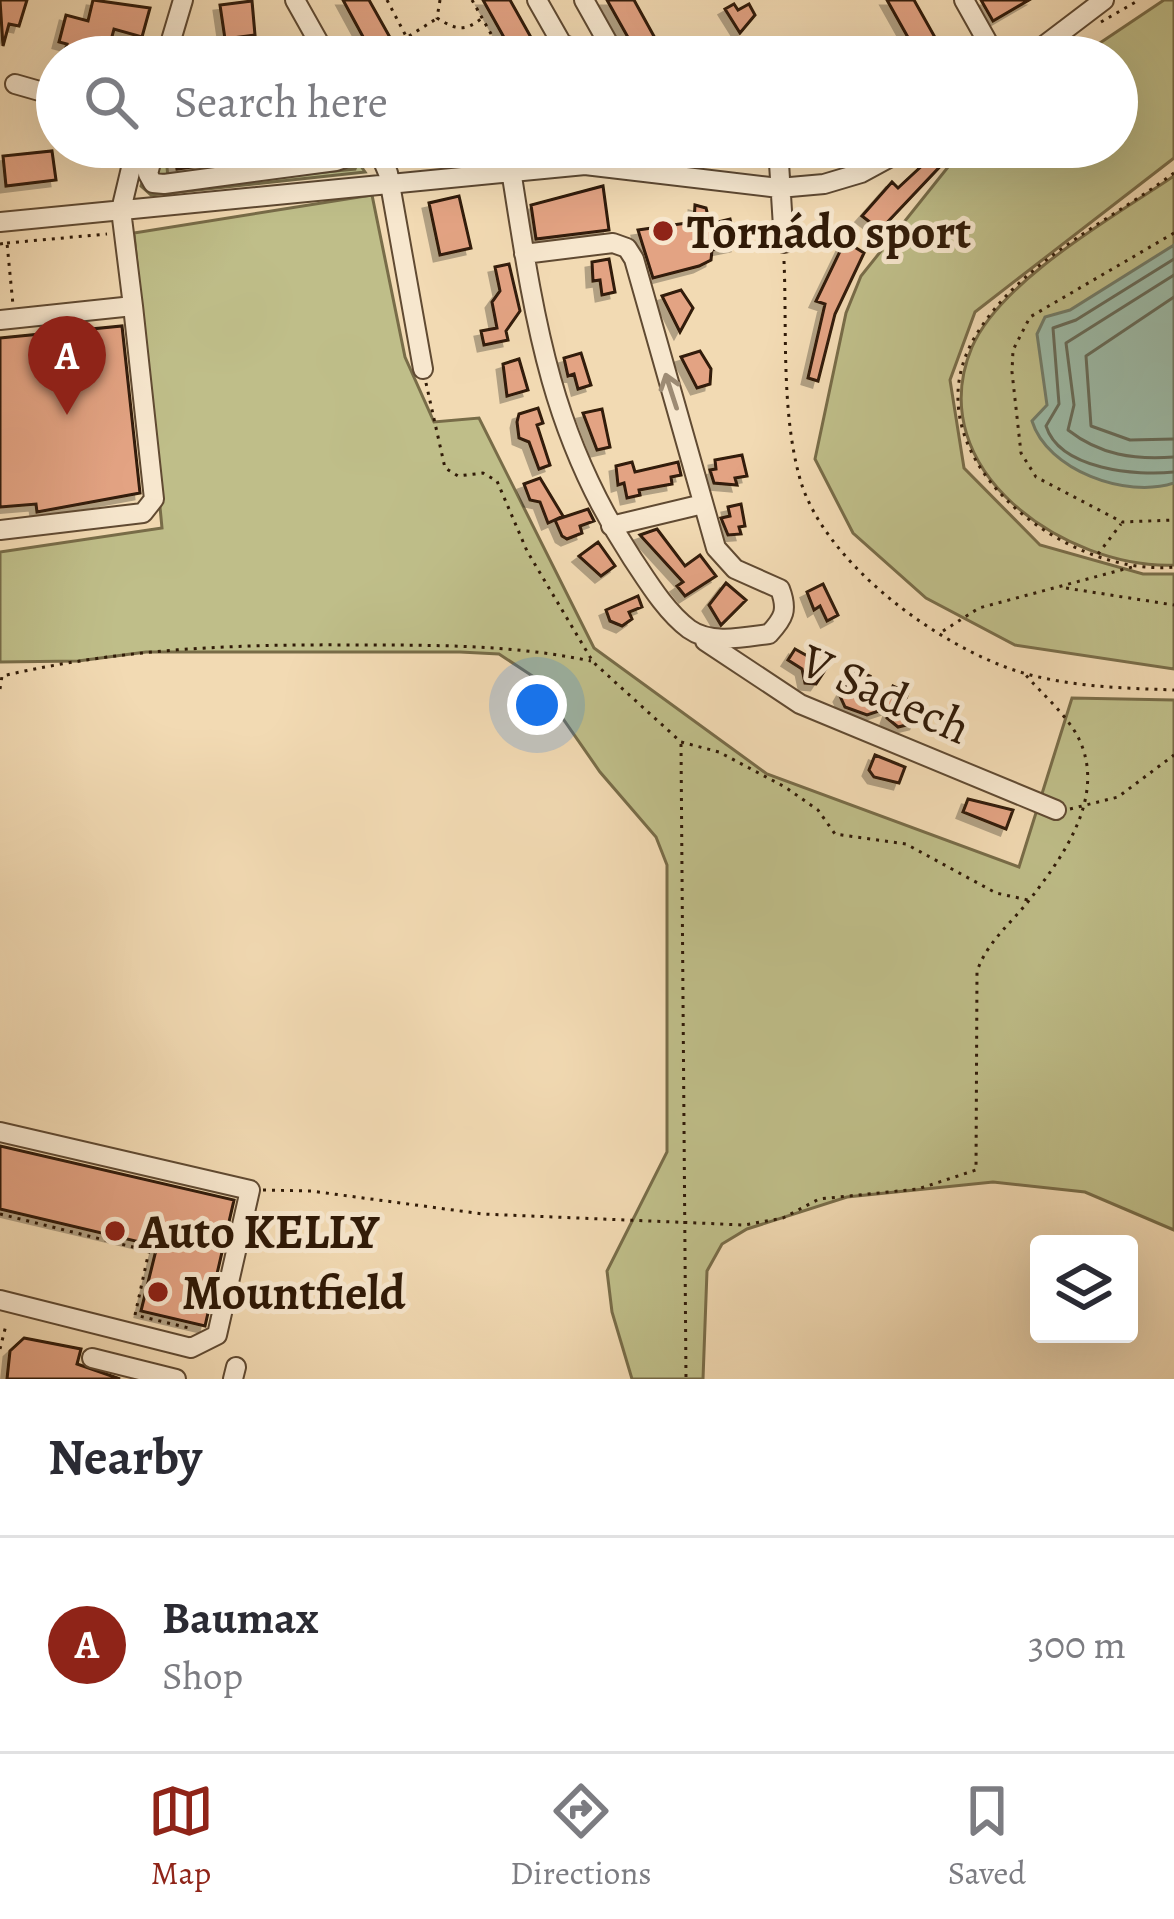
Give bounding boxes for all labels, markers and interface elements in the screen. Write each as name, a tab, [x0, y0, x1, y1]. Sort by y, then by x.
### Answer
search box	[36, 36, 1138, 168]
icon: search	[78, 69, 144, 135]
text: Search here	[174, 71, 388, 133]
place label: Tornádo sport	[687, 199, 971, 265]
marker: Tornádo sport	[650, 218, 676, 244]
pin: A	[28, 316, 106, 415]
one-way arrow	[658, 373, 680, 411]
street label: V Sadech	[790, 627, 981, 760]
your location	[507, 675, 567, 735]
place label: Auto KELLY	[138, 1199, 381, 1265]
marker: Auto KELLY	[102, 1218, 128, 1244]
map controls	[1030, 1235, 1138, 1343]
button: layers	[1030, 1235, 1138, 1343]
place label: Mountfield	[182, 1260, 406, 1326]
marker: Mountfield	[145, 1279, 171, 1305]
text: Nearby	[48, 1422, 202, 1492]
text: Baumax	[162, 1587, 318, 1649]
text: A	[75, 1618, 99, 1671]
text: 300 m	[1028, 1618, 1126, 1671]
text: Shop	[162, 1649, 243, 1702]
tab: Map	[148, 1778, 214, 1895]
tab: Directions	[510, 1778, 652, 1895]
tab: Saved	[948, 1778, 1026, 1895]

